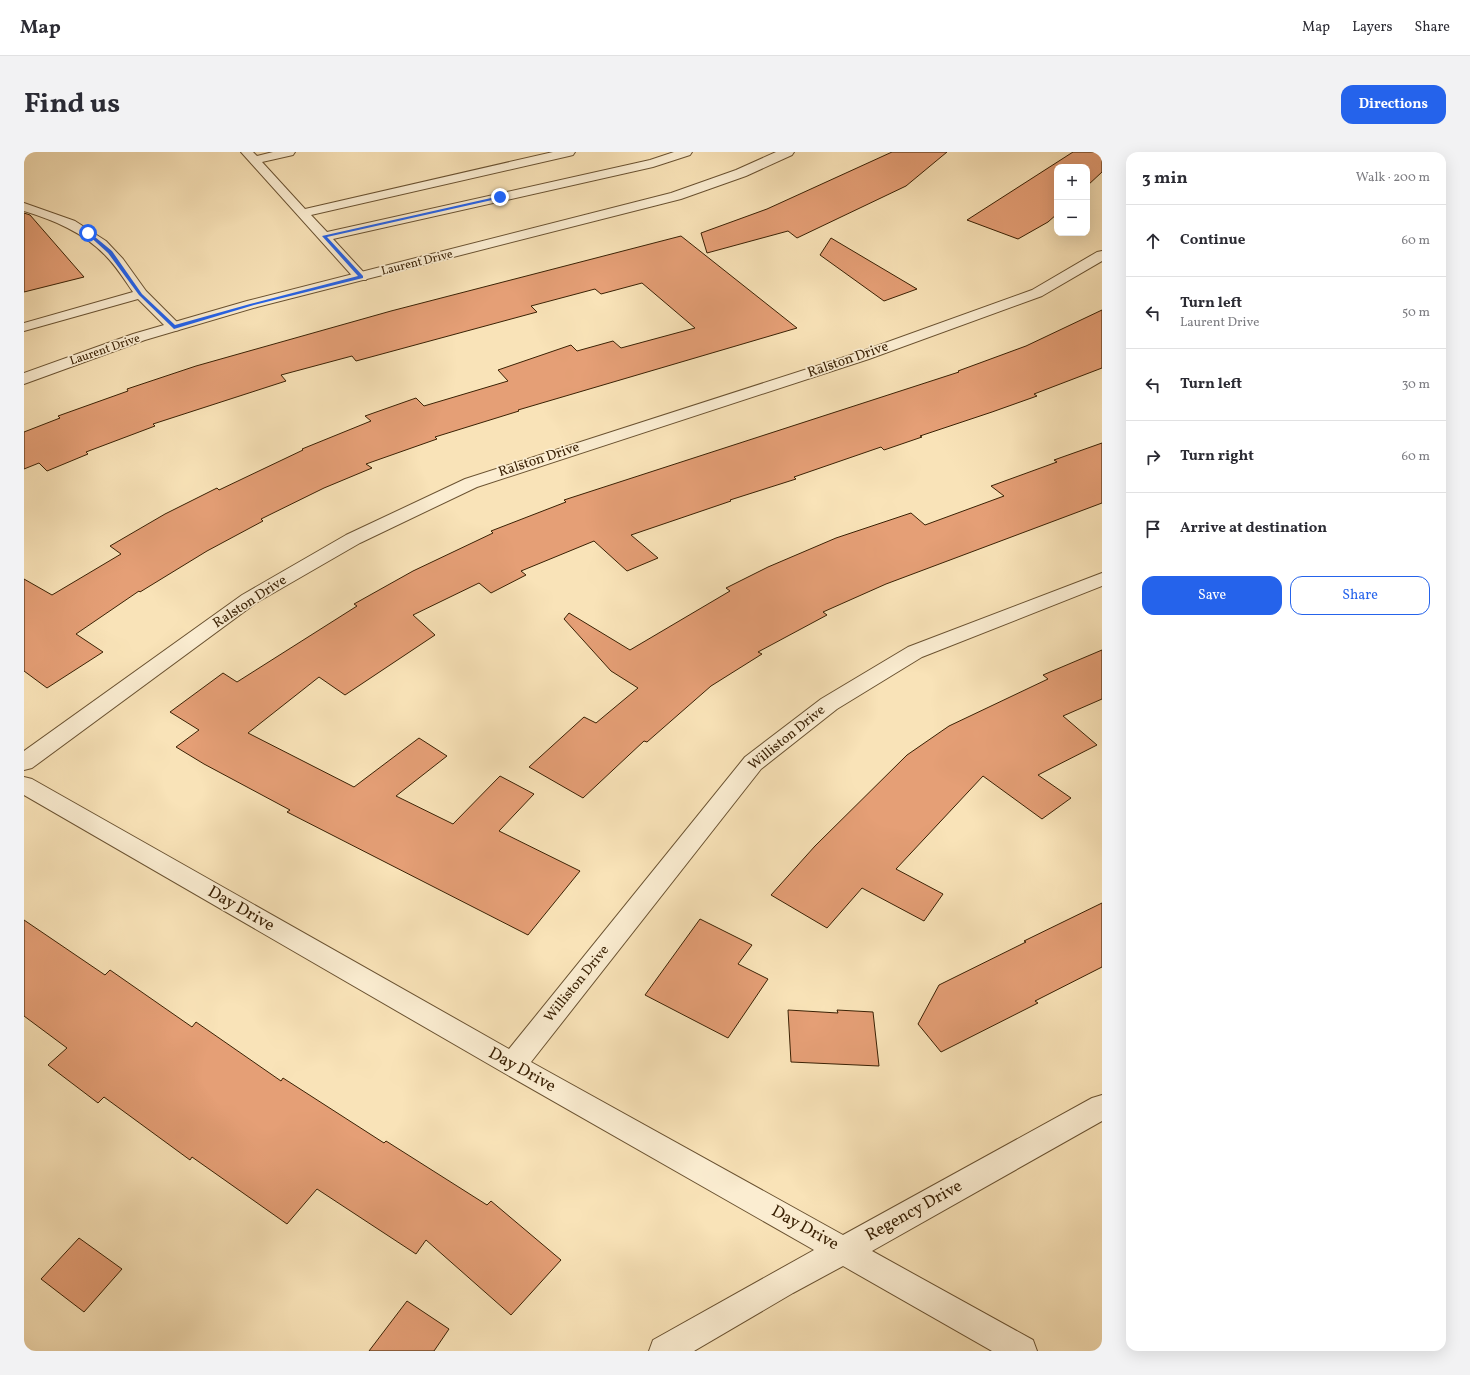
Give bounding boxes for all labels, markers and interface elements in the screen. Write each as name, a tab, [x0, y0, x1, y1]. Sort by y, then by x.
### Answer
text: Map	[20, 15, 61, 41]
text: Map	[1302, 18, 1330, 37]
text: Layers	[1352, 18, 1392, 37]
text: Share	[1414, 18, 1450, 37]
text: Find us	[24, 85, 120, 124]
button: Directions	[1341, 85, 1446, 124]
map controls	[1054, 164, 1090, 236]
button: +	[1054, 164, 1090, 200]
text: 3 min	[1142, 167, 1188, 190]
text: Walk · 200 m	[1356, 169, 1430, 187]
route end	[491, 188, 509, 206]
button: −	[1054, 200, 1090, 236]
route start	[79, 224, 97, 242]
icon: ahead	[1142, 230, 1164, 252]
text: Continue	[1180, 230, 1245, 251]
text: 60 m	[1402, 232, 1430, 250]
street label: Laurent Drive	[380, 246, 455, 280]
text: Turn left	[1180, 293, 1242, 314]
icon: left	[1142, 302, 1164, 324]
text: 50 m	[1402, 304, 1430, 322]
text: Laurent Drive	[1180, 314, 1259, 332]
street label: Laurent Drive	[68, 330, 143, 369]
street label: Ralston Drive	[805, 337, 891, 383]
icon: left	[1142, 374, 1164, 396]
text: Turn left	[1180, 374, 1242, 395]
text: 30 m	[1402, 376, 1430, 394]
street label: Ralston Drive	[496, 438, 582, 482]
icon: right	[1142, 446, 1164, 468]
text: Turn right	[1180, 446, 1254, 467]
text: 60 m	[1402, 448, 1430, 466]
icon: arrive	[1142, 518, 1164, 540]
text: Arrive at destination	[1180, 518, 1327, 539]
street label: Ralston Drive	[209, 571, 291, 633]
button: Save	[1142, 576, 1282, 615]
button: Share	[1290, 576, 1430, 615]
street label: Williston Drive	[745, 701, 830, 775]
street label: Day Drive	[203, 881, 279, 937]
street label: Williston Drive	[540, 941, 614, 1026]
street label: Day Drive	[484, 1042, 560, 1098]
street label: Regency Drive	[861, 1175, 967, 1247]
street label: Day Drive	[767, 1200, 843, 1256]

